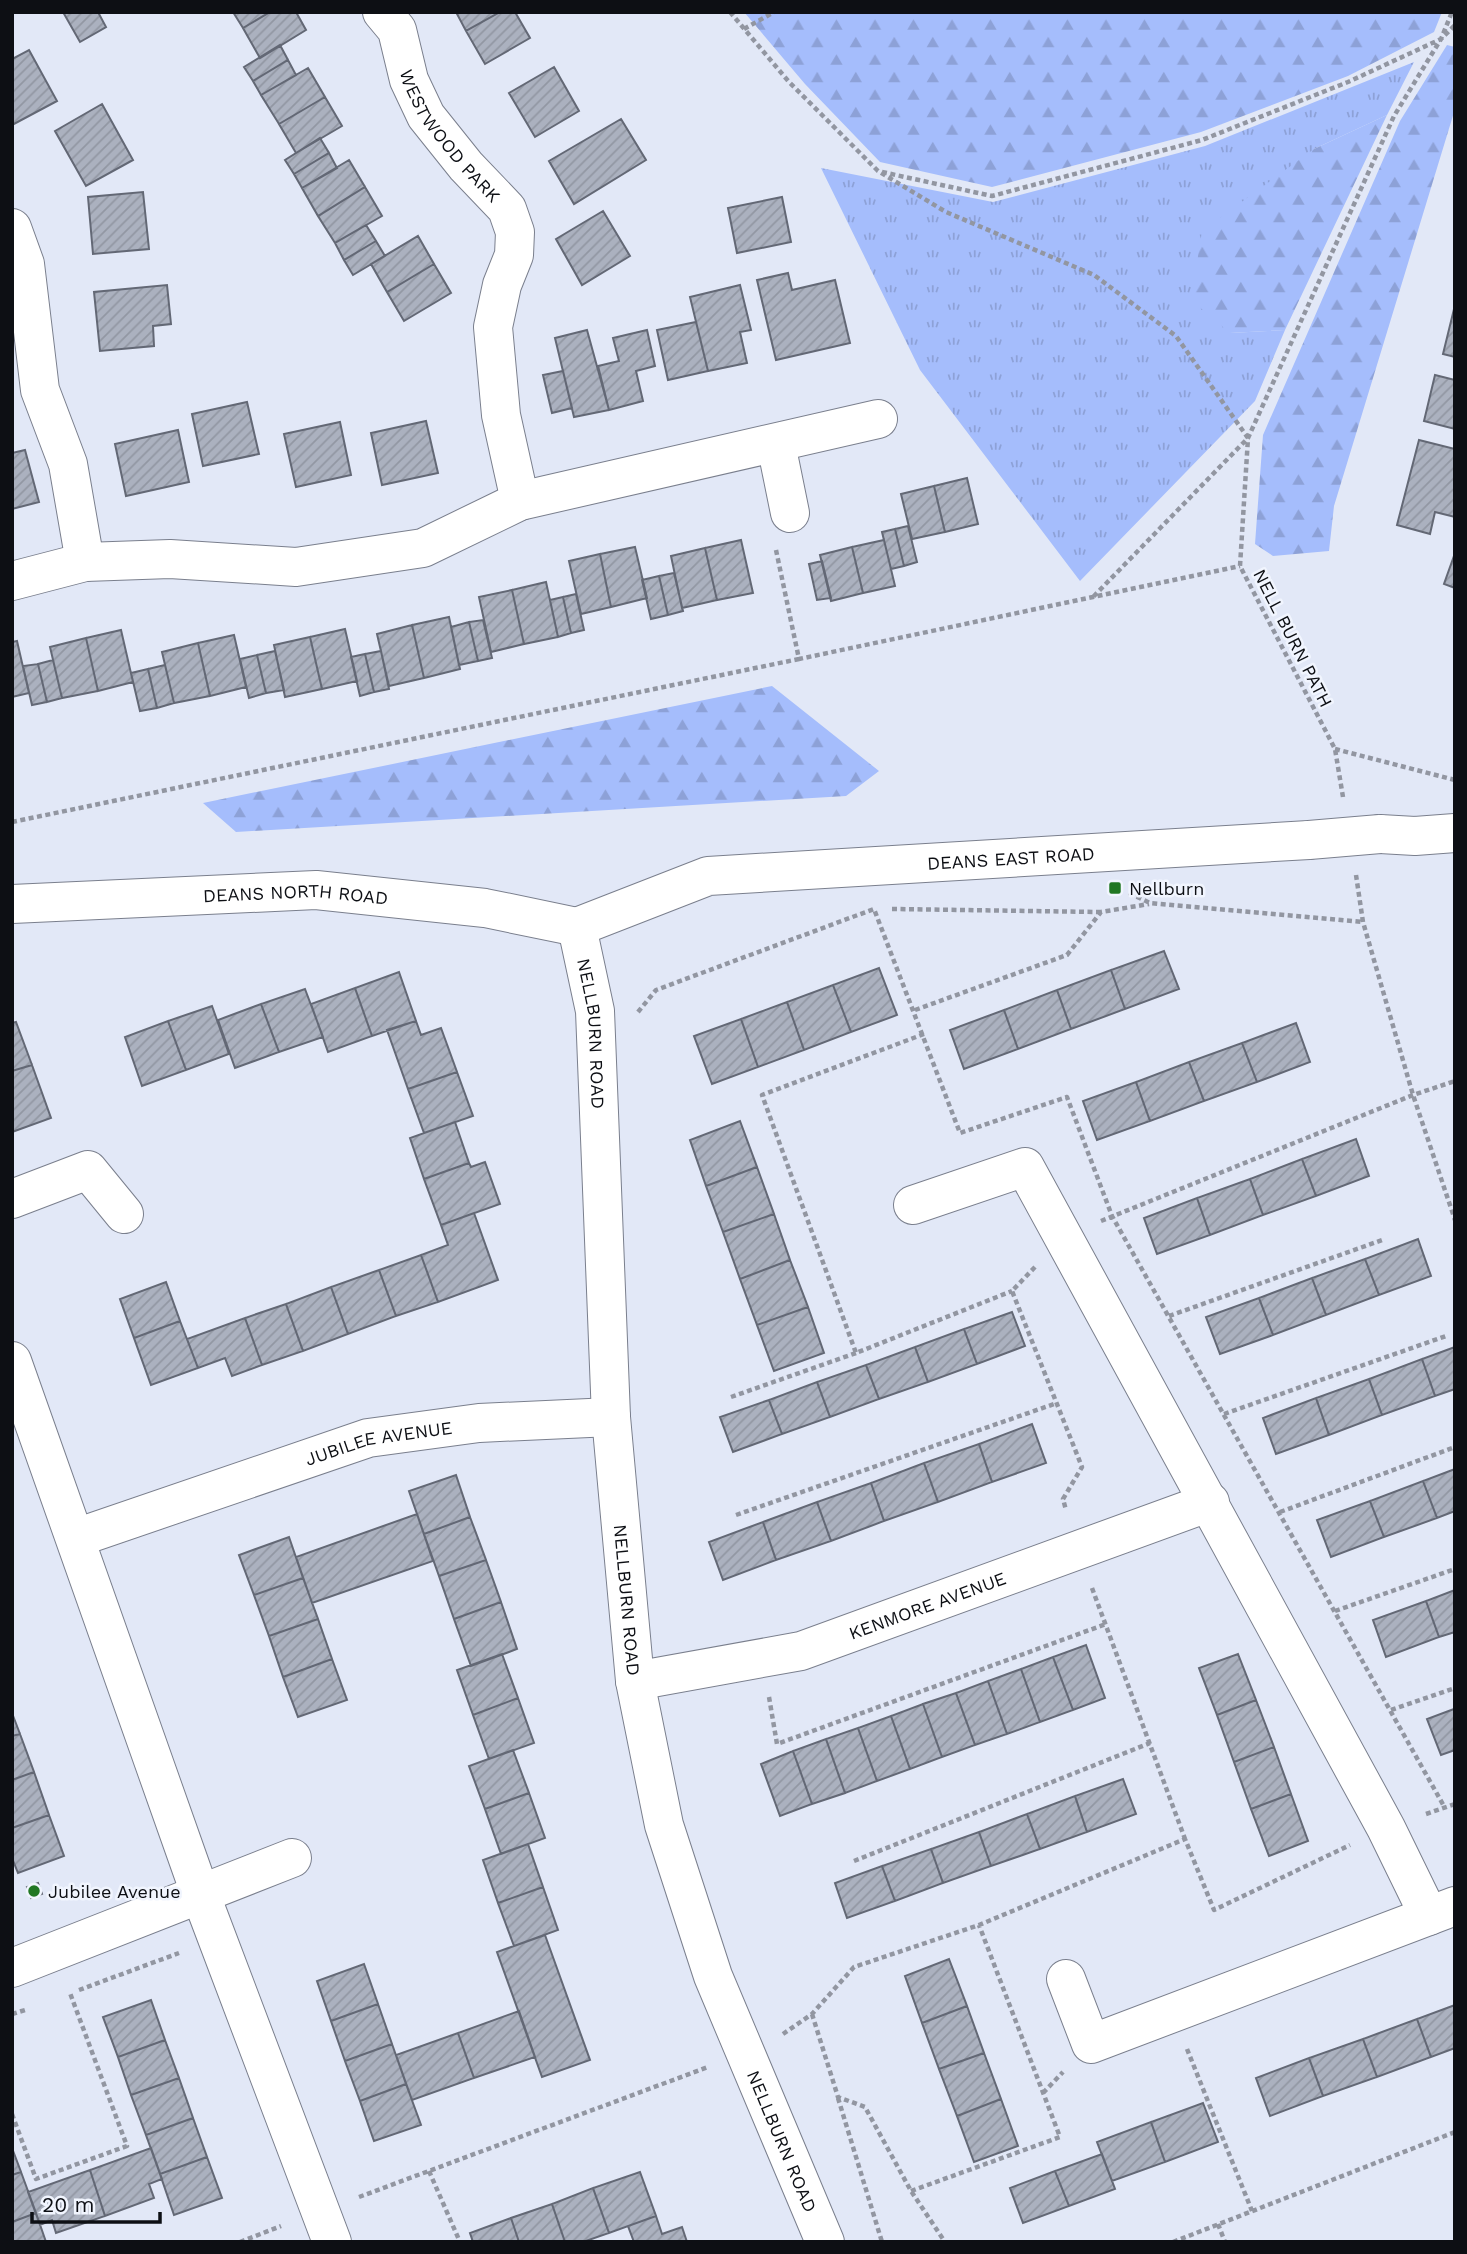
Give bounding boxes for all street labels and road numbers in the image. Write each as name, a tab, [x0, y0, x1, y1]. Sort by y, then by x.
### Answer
street label: WESTWOOD PARK	[396, 67, 505, 206]
street label: NELL BURN PATH	[1249, 565, 1337, 711]
street label: DEANS EAST ROAD	[926, 842, 1095, 873]
street label: DEANS NORTH ROAD	[202, 879, 389, 908]
street label: NELLBURN ROAD	[573, 956, 609, 1109]
street label: JUBILEE AVENUE	[302, 1416, 453, 1469]
street label: NELLBURN ROAD	[610, 1523, 645, 1677]
street label: KENMORE AVENUE	[846, 1567, 1009, 1643]
street label: NELLBURN ROAD	[743, 2067, 822, 2215]

